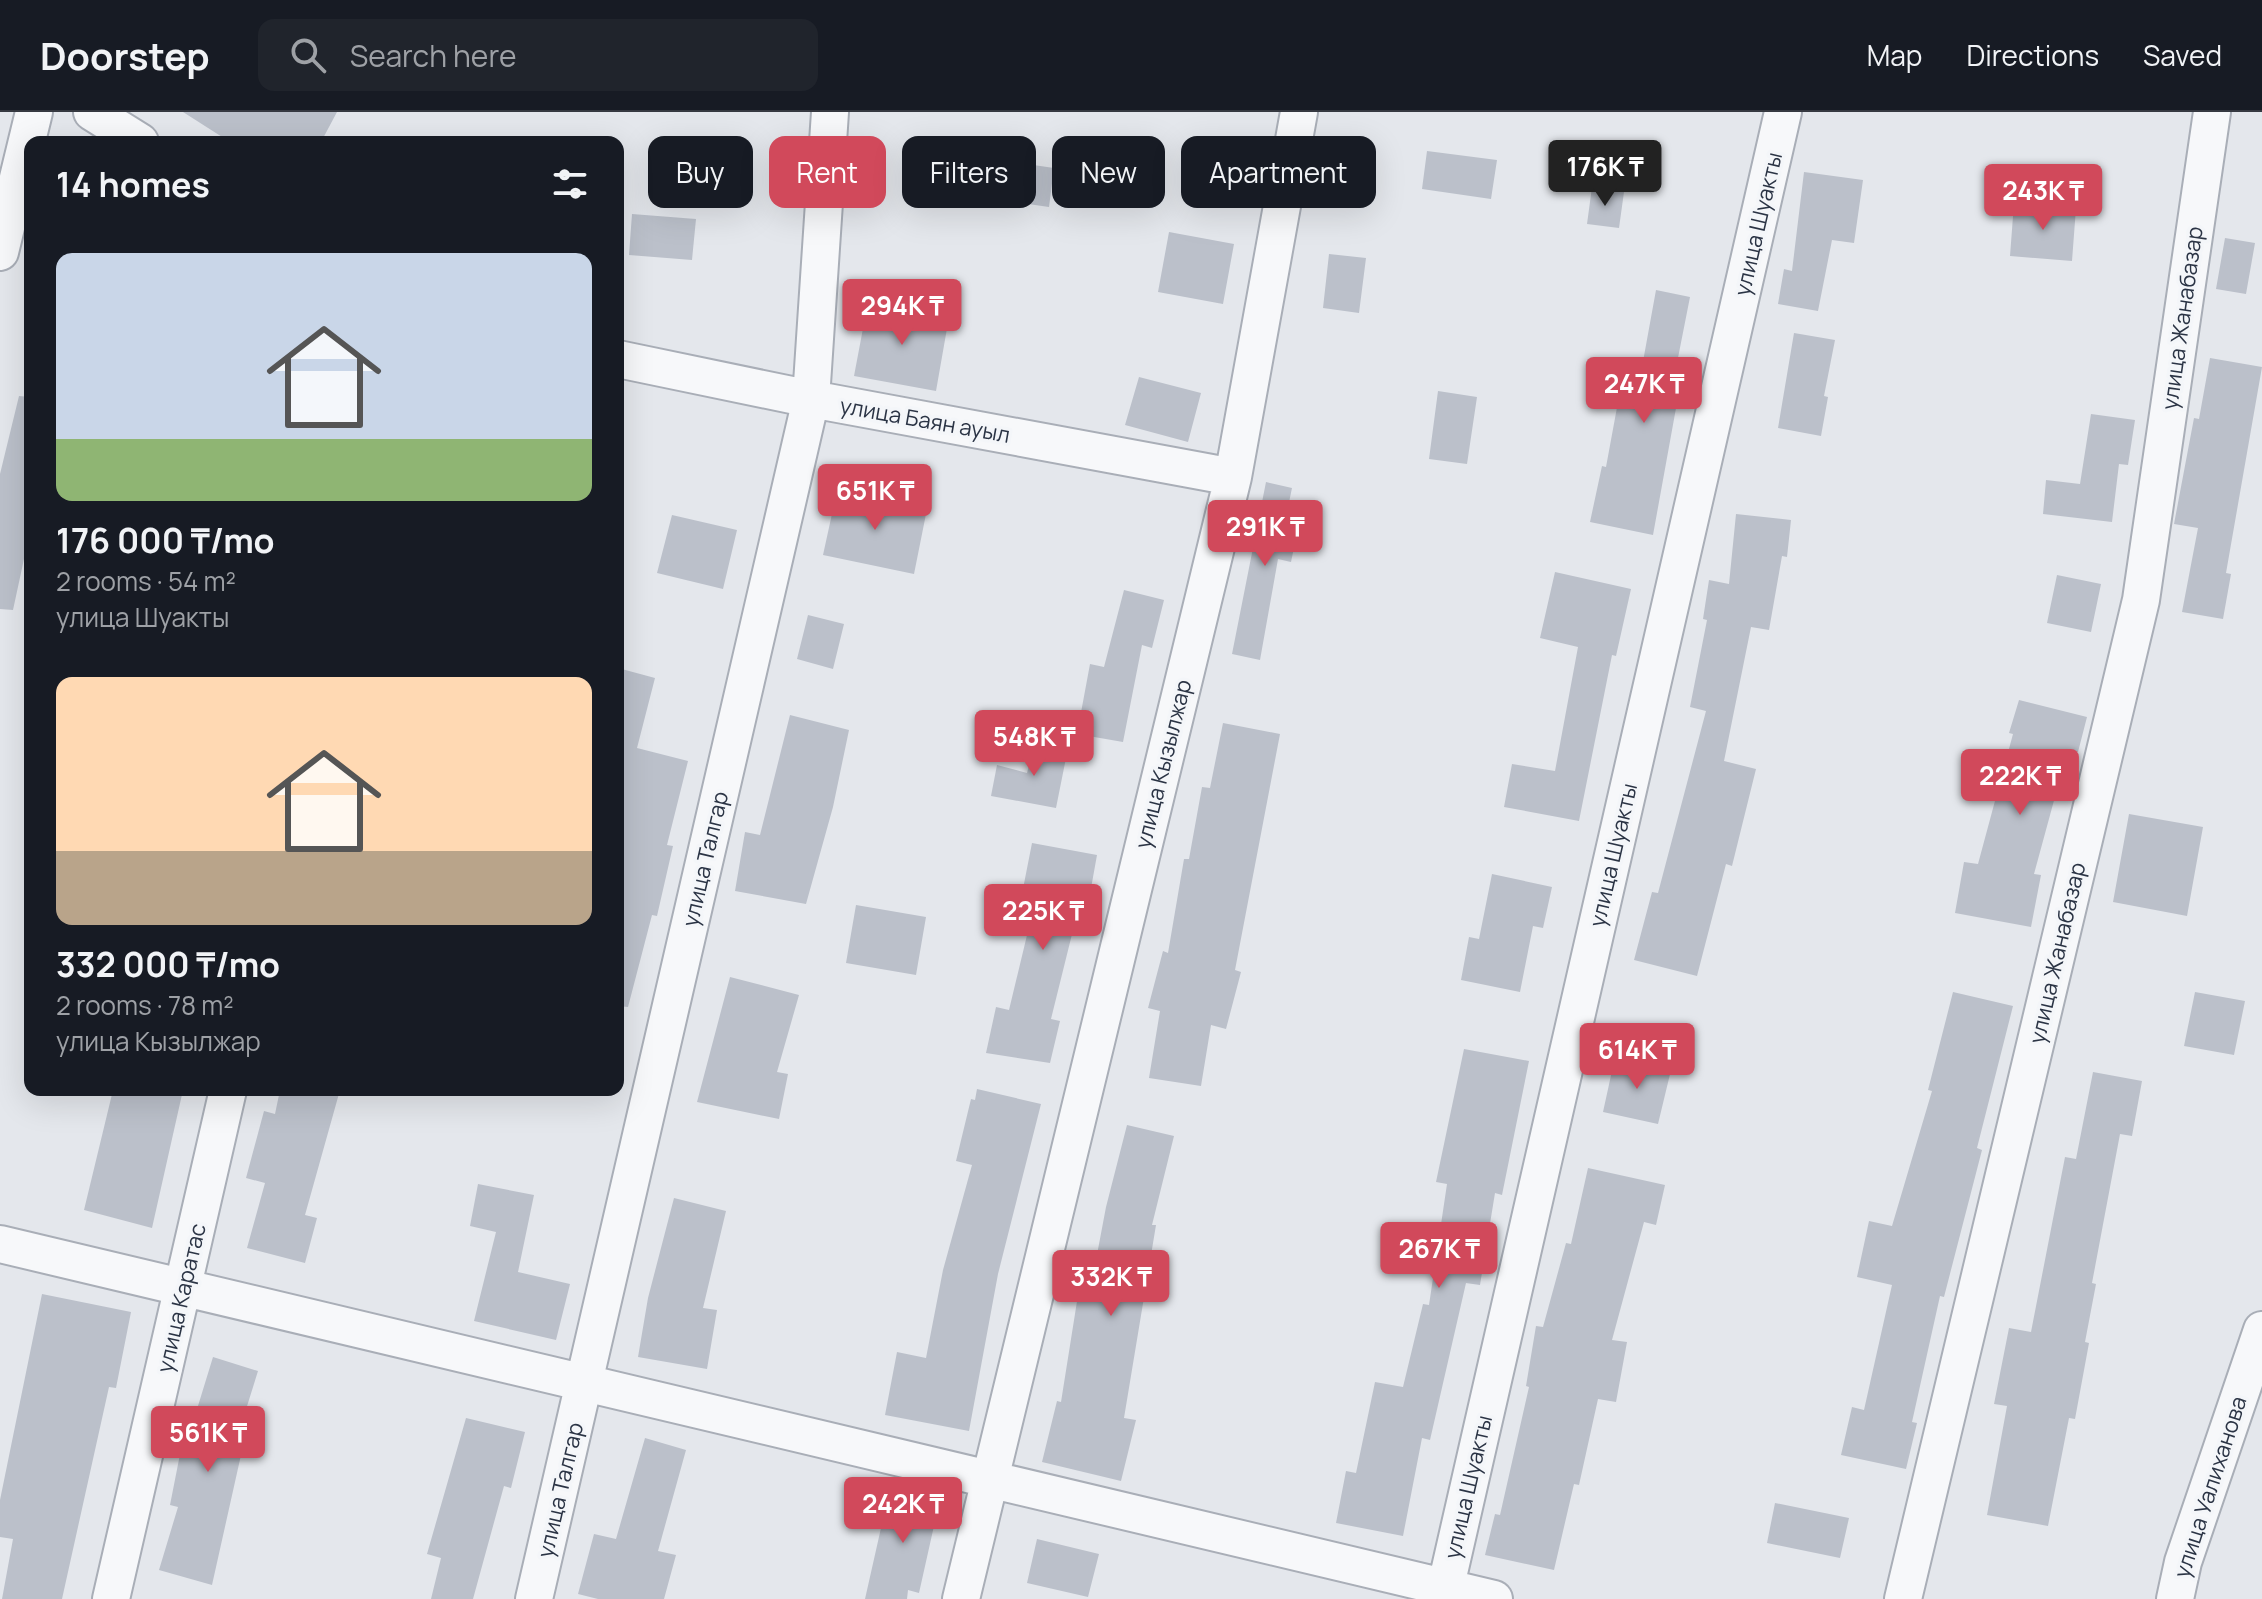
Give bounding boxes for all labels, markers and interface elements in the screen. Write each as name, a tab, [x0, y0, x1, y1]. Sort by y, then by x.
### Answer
search box	[258, 19, 818, 91]
text: Doorstep	[40, 29, 210, 81]
icon: search	[286, 33, 330, 77]
text: Search here	[350, 35, 516, 76]
text: Map	[1867, 36, 1922, 74]
text: Directions	[1966, 36, 2099, 74]
text: Saved	[2143, 36, 2222, 74]
chip: Buy	[648, 136, 753, 208]
chip: Rent	[769, 136, 886, 208]
chip: Filters	[902, 136, 1036, 208]
chip: New	[1052, 136, 1165, 208]
chip: Apartment	[1181, 136, 1376, 208]
pin: 176K ₸	[1540, 140, 1670, 208]
text: 176K ₸	[1566, 148, 1644, 184]
street label: улица Шуакты	[1727, 149, 1789, 299]
text: 14 homes	[56, 161, 210, 207]
icon: filters	[548, 162, 592, 206]
pin: 243K ₸	[1978, 164, 2108, 232]
text: 243K ₸	[2002, 172, 2084, 208]
street label: улица Жанабазар	[2154, 224, 2210, 412]
pin: 294K ₸	[837, 279, 967, 347]
text: 294K ₸	[860, 287, 944, 323]
icon: home	[252, 305, 396, 449]
pin: 247K ₸	[1579, 357, 1709, 425]
text: 247K ₸	[1604, 365, 1684, 401]
street label: улица Баян ауыл	[838, 390, 1012, 450]
pin: 651K ₸	[810, 464, 940, 532]
text: 651K ₸	[836, 472, 914, 508]
pin: 291K ₸	[1200, 500, 1330, 568]
text: 291K ₸	[1226, 508, 1304, 544]
text: 176 000 ₸/mo	[56, 517, 274, 563]
text: 2 rooms · 54 m²	[56, 563, 236, 599]
text: улица Шуакты	[56, 599, 229, 635]
street label: улица Кызылжар	[1128, 676, 1198, 852]
pin: 548K ₸	[969, 710, 1099, 778]
text: 548K ₸	[993, 718, 1075, 754]
icon: home	[252, 729, 396, 873]
pin: 222K ₸	[1955, 749, 2085, 817]
text: 222K ₸	[1979, 757, 2061, 793]
street label: улица Шуакты	[1582, 780, 1644, 930]
street label: улица Талгар	[675, 788, 735, 930]
street label: улица Жанабазар	[2022, 859, 2092, 1047]
pin: 225K ₸	[978, 884, 1108, 952]
text: 225K ₸	[1002, 892, 1084, 928]
text: 332 000 ₸/mo	[56, 941, 280, 987]
text: 2 rooms · 78 m²	[56, 987, 234, 1023]
text: улица Кызылжар	[56, 1023, 261, 1059]
pin: 614K ₸	[1572, 1023, 1702, 1091]
text: 614K ₸	[1598, 1031, 1676, 1067]
street label: улица Каратас	[149, 1220, 213, 1376]
pin: 267K ₸	[1374, 1222, 1504, 1290]
text: 267K ₸	[1398, 1230, 1480, 1266]
pin: 332K ₸	[1046, 1250, 1176, 1318]
text: 332K ₸	[1070, 1258, 1152, 1294]
street label: улица Уалиханова	[2166, 1392, 2254, 1582]
pin: 561K ₸	[143, 1406, 273, 1474]
street label: улица Шуакты	[1437, 1412, 1499, 1562]
text: 561K ₸	[169, 1414, 247, 1450]
street label: улица Талгар	[530, 1419, 590, 1561]
pin: 242K ₸	[838, 1477, 968, 1545]
text: 242K ₸	[862, 1485, 944, 1521]

